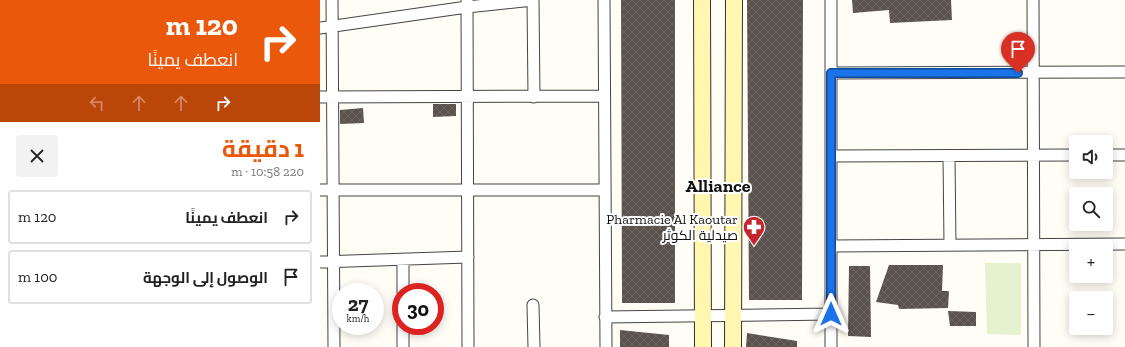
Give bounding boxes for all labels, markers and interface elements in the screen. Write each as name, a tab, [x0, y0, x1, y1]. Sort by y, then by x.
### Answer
text: 120 m	[166, 9, 238, 42]
icon: right	[252, 16, 304, 68]
pin	[1001, 32, 1035, 73]
icon: arrive	[1007, 38, 1029, 60]
text: انعطف يمينًا	[147, 49, 238, 71]
icon: left	[86, 92, 108, 114]
icon: ahead	[128, 92, 150, 114]
icon: ahead	[170, 92, 192, 114]
icon: right	[212, 92, 234, 114]
text: 1 دقيقة	[222, 134, 304, 163]
button: close	[16, 135, 58, 177]
map controls	[1069, 135, 1113, 335]
button: sound	[1069, 135, 1113, 179]
text: 220 m · 10:58	[231, 164, 304, 179]
district label: Alliance	[686, 175, 751, 197]
button: search	[1069, 187, 1113, 231]
icon: right	[280, 206, 302, 228]
text: 120 m	[18, 208, 57, 226]
text: انعطف يمينًا	[185, 209, 268, 227]
place label: Pharmacie Al Kaoutar صيدلية الكوثر	[606, 211, 738, 244]
pharmacy icon: Pharmacie Al Kaoutar صيدلية الكوثر	[741, 214, 767, 247]
button: +	[1069, 239, 1113, 283]
icon: arrive	[280, 266, 302, 288]
text: 100 m	[18, 268, 57, 286]
text: الوصول إلى الوجهة	[143, 269, 268, 287]
speed limit sign: 30	[392, 283, 444, 335]
button: −	[1069, 291, 1113, 335]
text: 27	[348, 292, 368, 316]
position arrow	[810, 293, 852, 335]
text: km/h	[347, 313, 369, 325]

